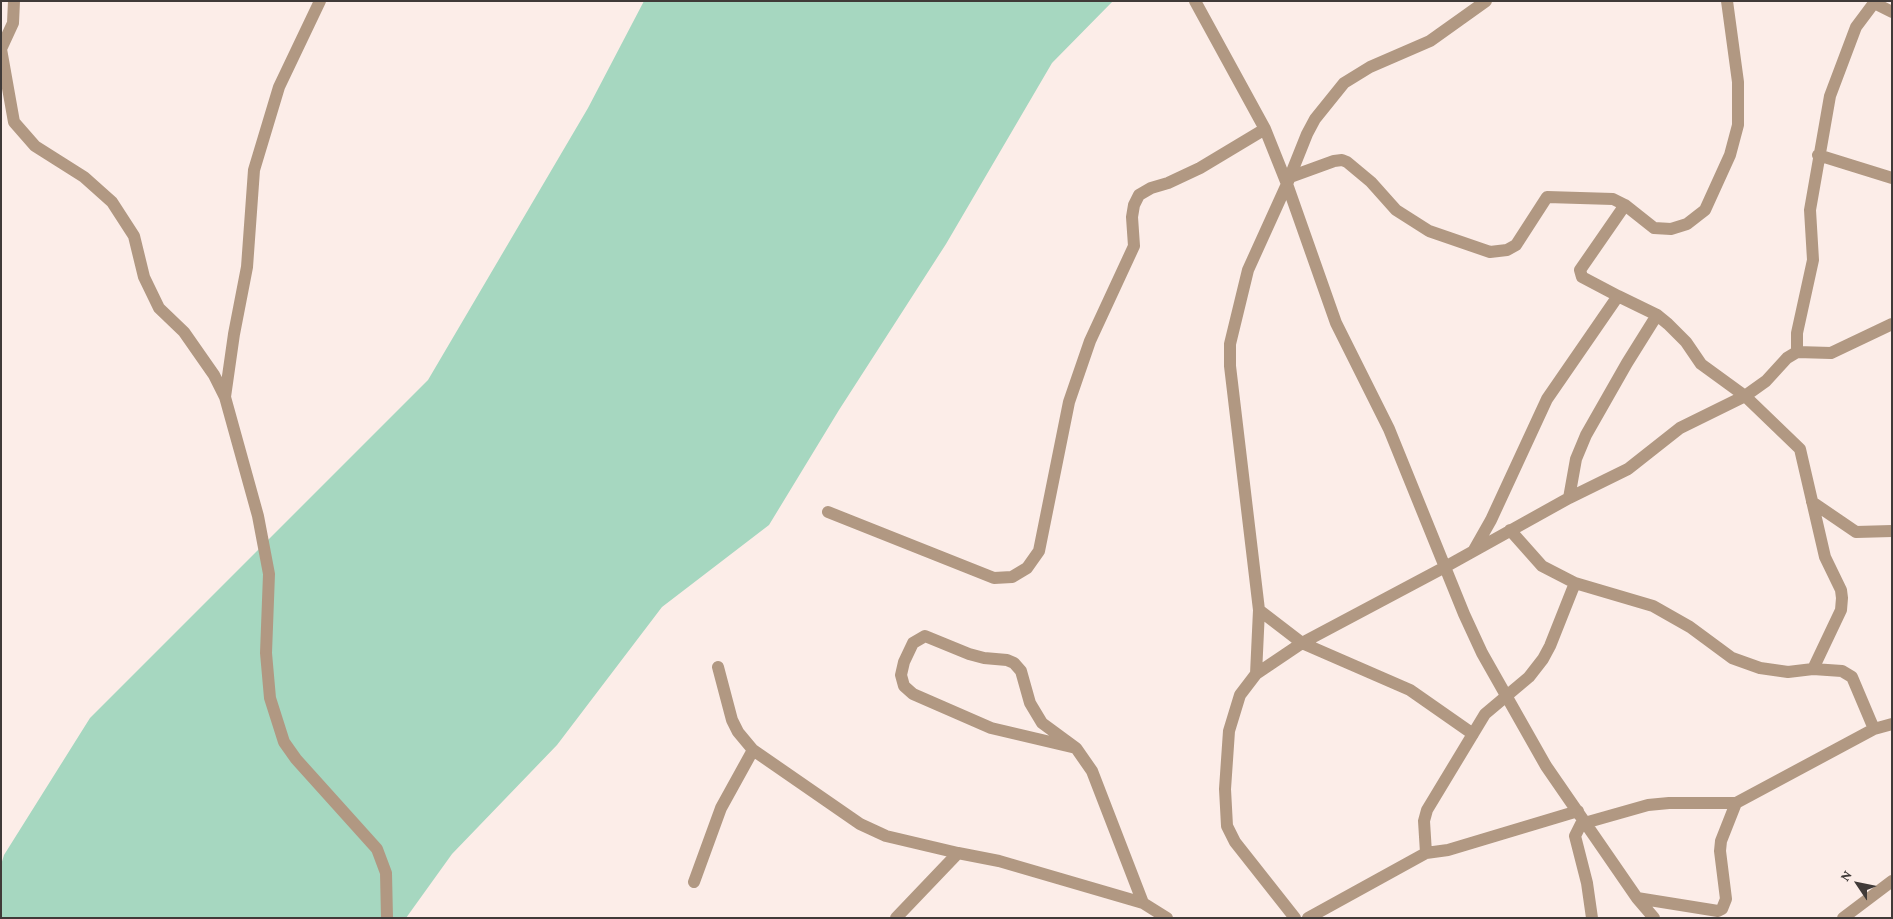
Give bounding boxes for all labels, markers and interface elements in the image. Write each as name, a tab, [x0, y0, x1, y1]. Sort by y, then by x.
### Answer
north arrow	[1833, 859, 1883, 909]
text: N	[1836, 867, 1855, 884]

